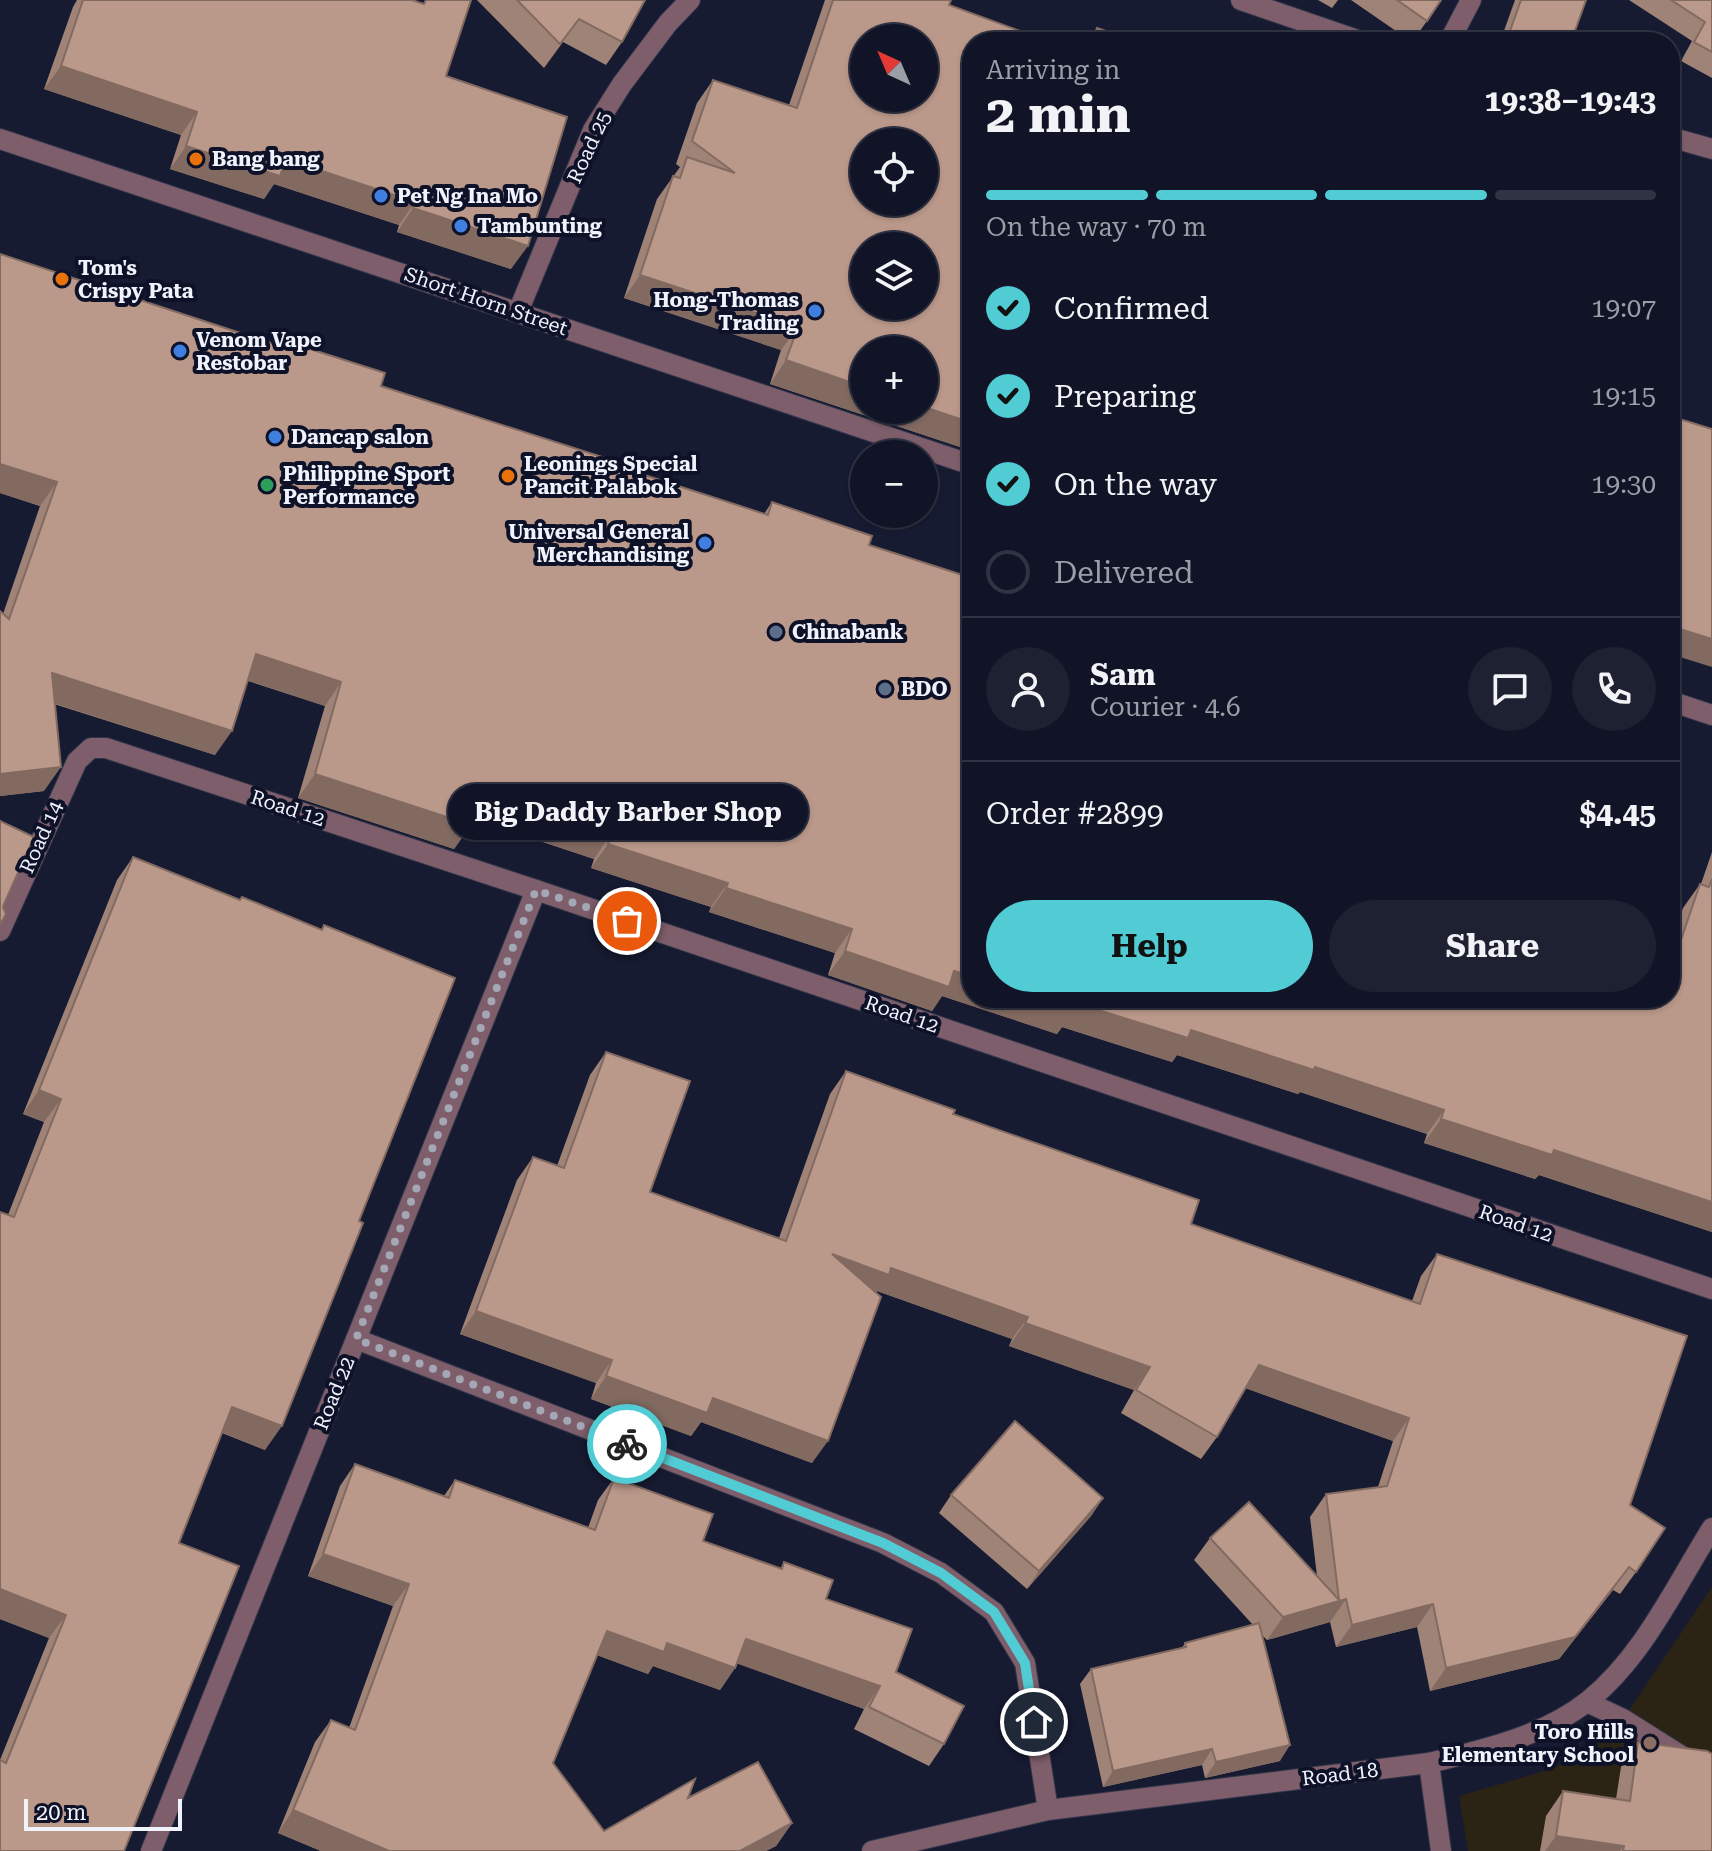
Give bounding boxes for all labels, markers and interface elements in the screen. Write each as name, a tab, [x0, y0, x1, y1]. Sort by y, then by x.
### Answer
north arrow	[850, 24, 938, 112]
map controls	[850, 24, 938, 528]
text: Arriving in	[986, 55, 1120, 85]
text: 19:38–19:43	[1484, 83, 1656, 118]
text: 2 min	[986, 84, 1131, 145]
street label: Road 25	[562, 107, 616, 187]
button: locate	[850, 128, 938, 216]
place label: Bang bang	[212, 147, 320, 171]
marker: Bang bang	[187, 150, 205, 168]
place label: Pet Ng Ina Mo	[397, 184, 538, 208]
marker: Pet Ng Ina Mo	[372, 187, 390, 205]
text: On the way · 70 m	[986, 212, 1206, 242]
place label: Tambunting	[477, 214, 603, 238]
marker: Tambunting	[452, 217, 470, 235]
button: layers	[850, 232, 938, 320]
place label: Tom's Crispy Pata	[78, 256, 194, 303]
street label: Short Horn Street	[401, 262, 571, 340]
marker: Tom's Crispy Pata	[53, 270, 71, 288]
icon: check	[986, 286, 1030, 330]
place label: Hong-Thomas Trading	[653, 288, 800, 335]
text: Confirmed	[1054, 291, 1209, 326]
text: 19:07	[1591, 293, 1656, 323]
marker: Hong-Thomas Trading	[806, 302, 824, 320]
place label: Venom Vape Restobar	[196, 328, 322, 375]
button: +	[850, 336, 938, 424]
marker: Venom Vape Restobar	[171, 342, 189, 360]
icon: check	[986, 374, 1030, 418]
text: Preparing	[1054, 379, 1196, 414]
text: 19:15	[1591, 381, 1656, 411]
place label: Dancap salon	[291, 425, 430, 449]
marker: Dancap salon	[266, 428, 284, 446]
button: −	[850, 440, 938, 528]
place label: Leonings Special Pancit Palabok	[524, 452, 698, 499]
place label: Philippine Sport Performance	[283, 462, 450, 509]
icon: check	[986, 462, 1030, 506]
marker: Leonings Special Pancit Palabok	[499, 467, 517, 485]
text: On the way	[1054, 467, 1217, 502]
text: 19:30	[1591, 469, 1656, 499]
marker: Philippine Sport Performance	[258, 476, 276, 494]
place label: Universal General Merchandising	[508, 520, 690, 567]
marker: Universal General Merchandising	[696, 534, 714, 552]
text: Delivered	[1054, 555, 1193, 590]
place label: Chinabank	[792, 620, 904, 644]
marker: Chinabank	[767, 623, 785, 641]
button: person	[986, 647, 1070, 731]
button: chat	[1468, 647, 1552, 731]
button: phone	[1572, 647, 1656, 731]
text: Sam	[1090, 657, 1156, 692]
place label: BDO	[901, 677, 948, 701]
marker: BDO	[876, 680, 894, 698]
text: Courier · 4.6	[1090, 692, 1240, 722]
street label: Road 12	[248, 785, 328, 831]
callout: Big Daddy Barber Shop	[447, 785, 807, 841]
street label: Road 14	[14, 796, 68, 877]
text: Order #2899	[986, 796, 1164, 831]
text: $4.45	[1579, 796, 1656, 831]
text: Big Daddy Barber Shop	[474, 797, 782, 827]
pin	[593, 887, 661, 955]
icon: bag	[605, 899, 649, 943]
button: Help	[986, 900, 1313, 992]
button: Share	[1329, 900, 1656, 992]
street label: Road 12	[862, 990, 942, 1038]
street label: Road 12	[1476, 1199, 1556, 1247]
street label: Road 22	[309, 1353, 359, 1433]
courier	[587, 1404, 667, 1484]
icon: bike	[605, 1422, 649, 1466]
pin	[1000, 1688, 1068, 1756]
icon: home	[1012, 1700, 1056, 1744]
place label: Toro Hills Elementary School	[1442, 1720, 1634, 1767]
marker: Toro Hills Elementary School	[1641, 1734, 1659, 1752]
street label: Road 18	[1301, 1757, 1379, 1791]
scale bar	[24, 1795, 182, 1831]
text: 20 m	[36, 1800, 86, 1825]

